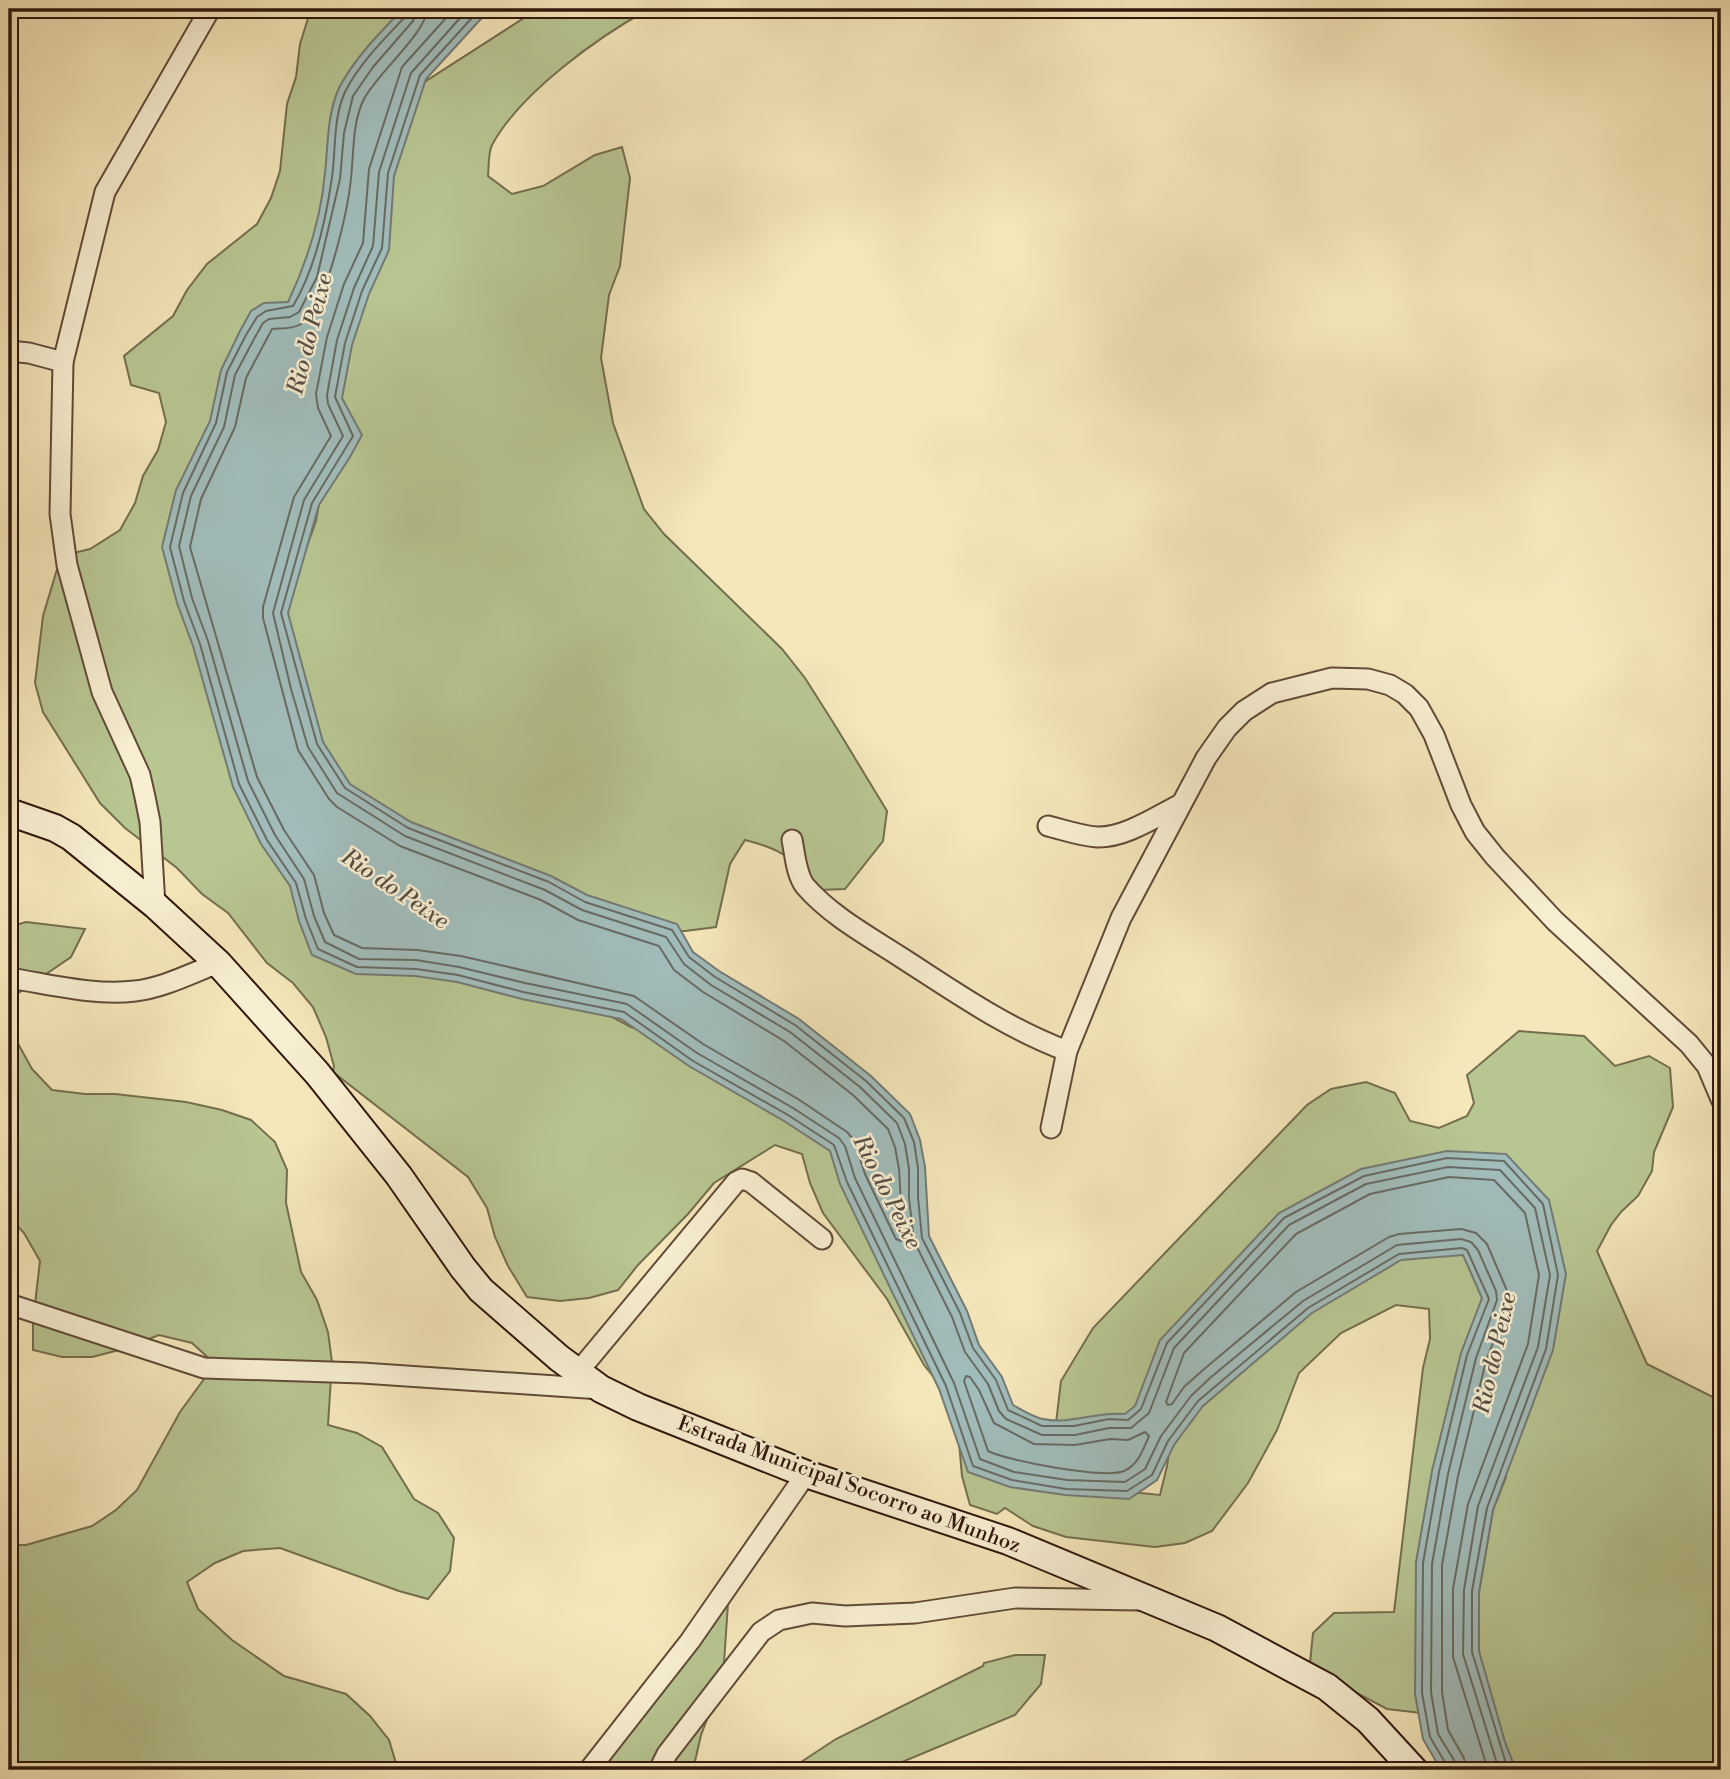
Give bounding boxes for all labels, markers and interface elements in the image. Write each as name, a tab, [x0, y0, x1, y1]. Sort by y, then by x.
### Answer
water label: Rio do Peixe	[281, 270, 339, 398]
water label: Rio do Peixe	[335, 842, 454, 935]
water label: Rio do Peixe	[846, 1130, 928, 1254]
water label: Rio do Peixe	[1467, 1289, 1523, 1418]
street label: Estrada Municipal Socorro ao Munhoz	[674, 1411, 1024, 1559]

